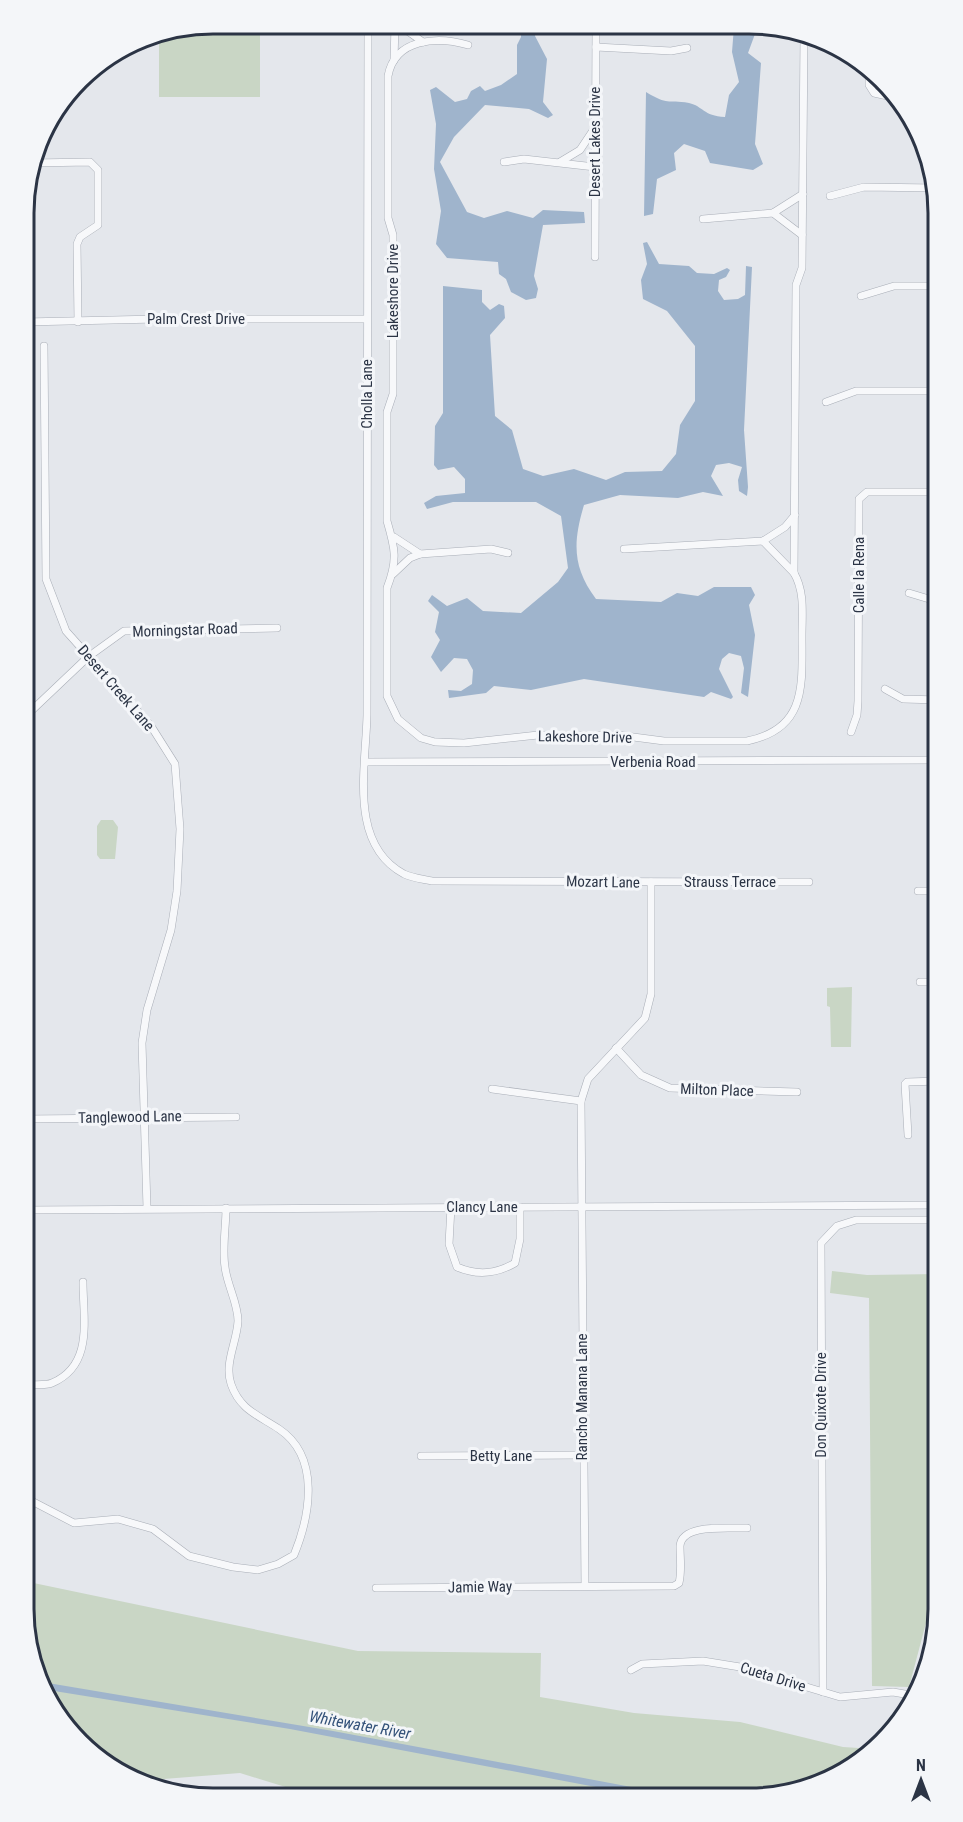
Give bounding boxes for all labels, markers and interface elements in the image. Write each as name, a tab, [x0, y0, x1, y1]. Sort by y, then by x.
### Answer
street label: Desert Lakes Drive	[586, 87, 604, 197]
street label: Lakeshore Drive	[384, 244, 402, 338]
street label: Palm Crest Drive	[147, 310, 245, 328]
street label: Cholla Lane	[358, 359, 376, 429]
street label: Calle la Rena	[850, 537, 868, 613]
street label: Morningstar Road	[132, 619, 238, 641]
street label: Desert Creek Lane	[74, 641, 158, 735]
street label: Lakeshore Drive	[538, 727, 632, 747]
street label: Verbenia Road	[610, 753, 696, 771]
street label: Mozart Lane	[566, 872, 640, 892]
street label: Strauss Terrace	[684, 873, 776, 891]
street label: Milton Place	[680, 1080, 754, 1100]
street label: Tanglewood Lane	[78, 1107, 182, 1127]
street label: Clancy Lane	[446, 1198, 518, 1216]
street label: Rancho Manana Lane	[573, 1333, 591, 1461]
street label: Don Quixote Drive	[812, 1352, 830, 1458]
street label: Betty Lane	[470, 1447, 532, 1465]
street label: Jamie Way	[448, 1577, 512, 1597]
street label: Cueta Drive	[738, 1658, 808, 1696]
water label: Whitewater River	[308, 1707, 414, 1744]
north arrow	[891, 1750, 951, 1810]
text: N	[916, 1756, 926, 1775]

